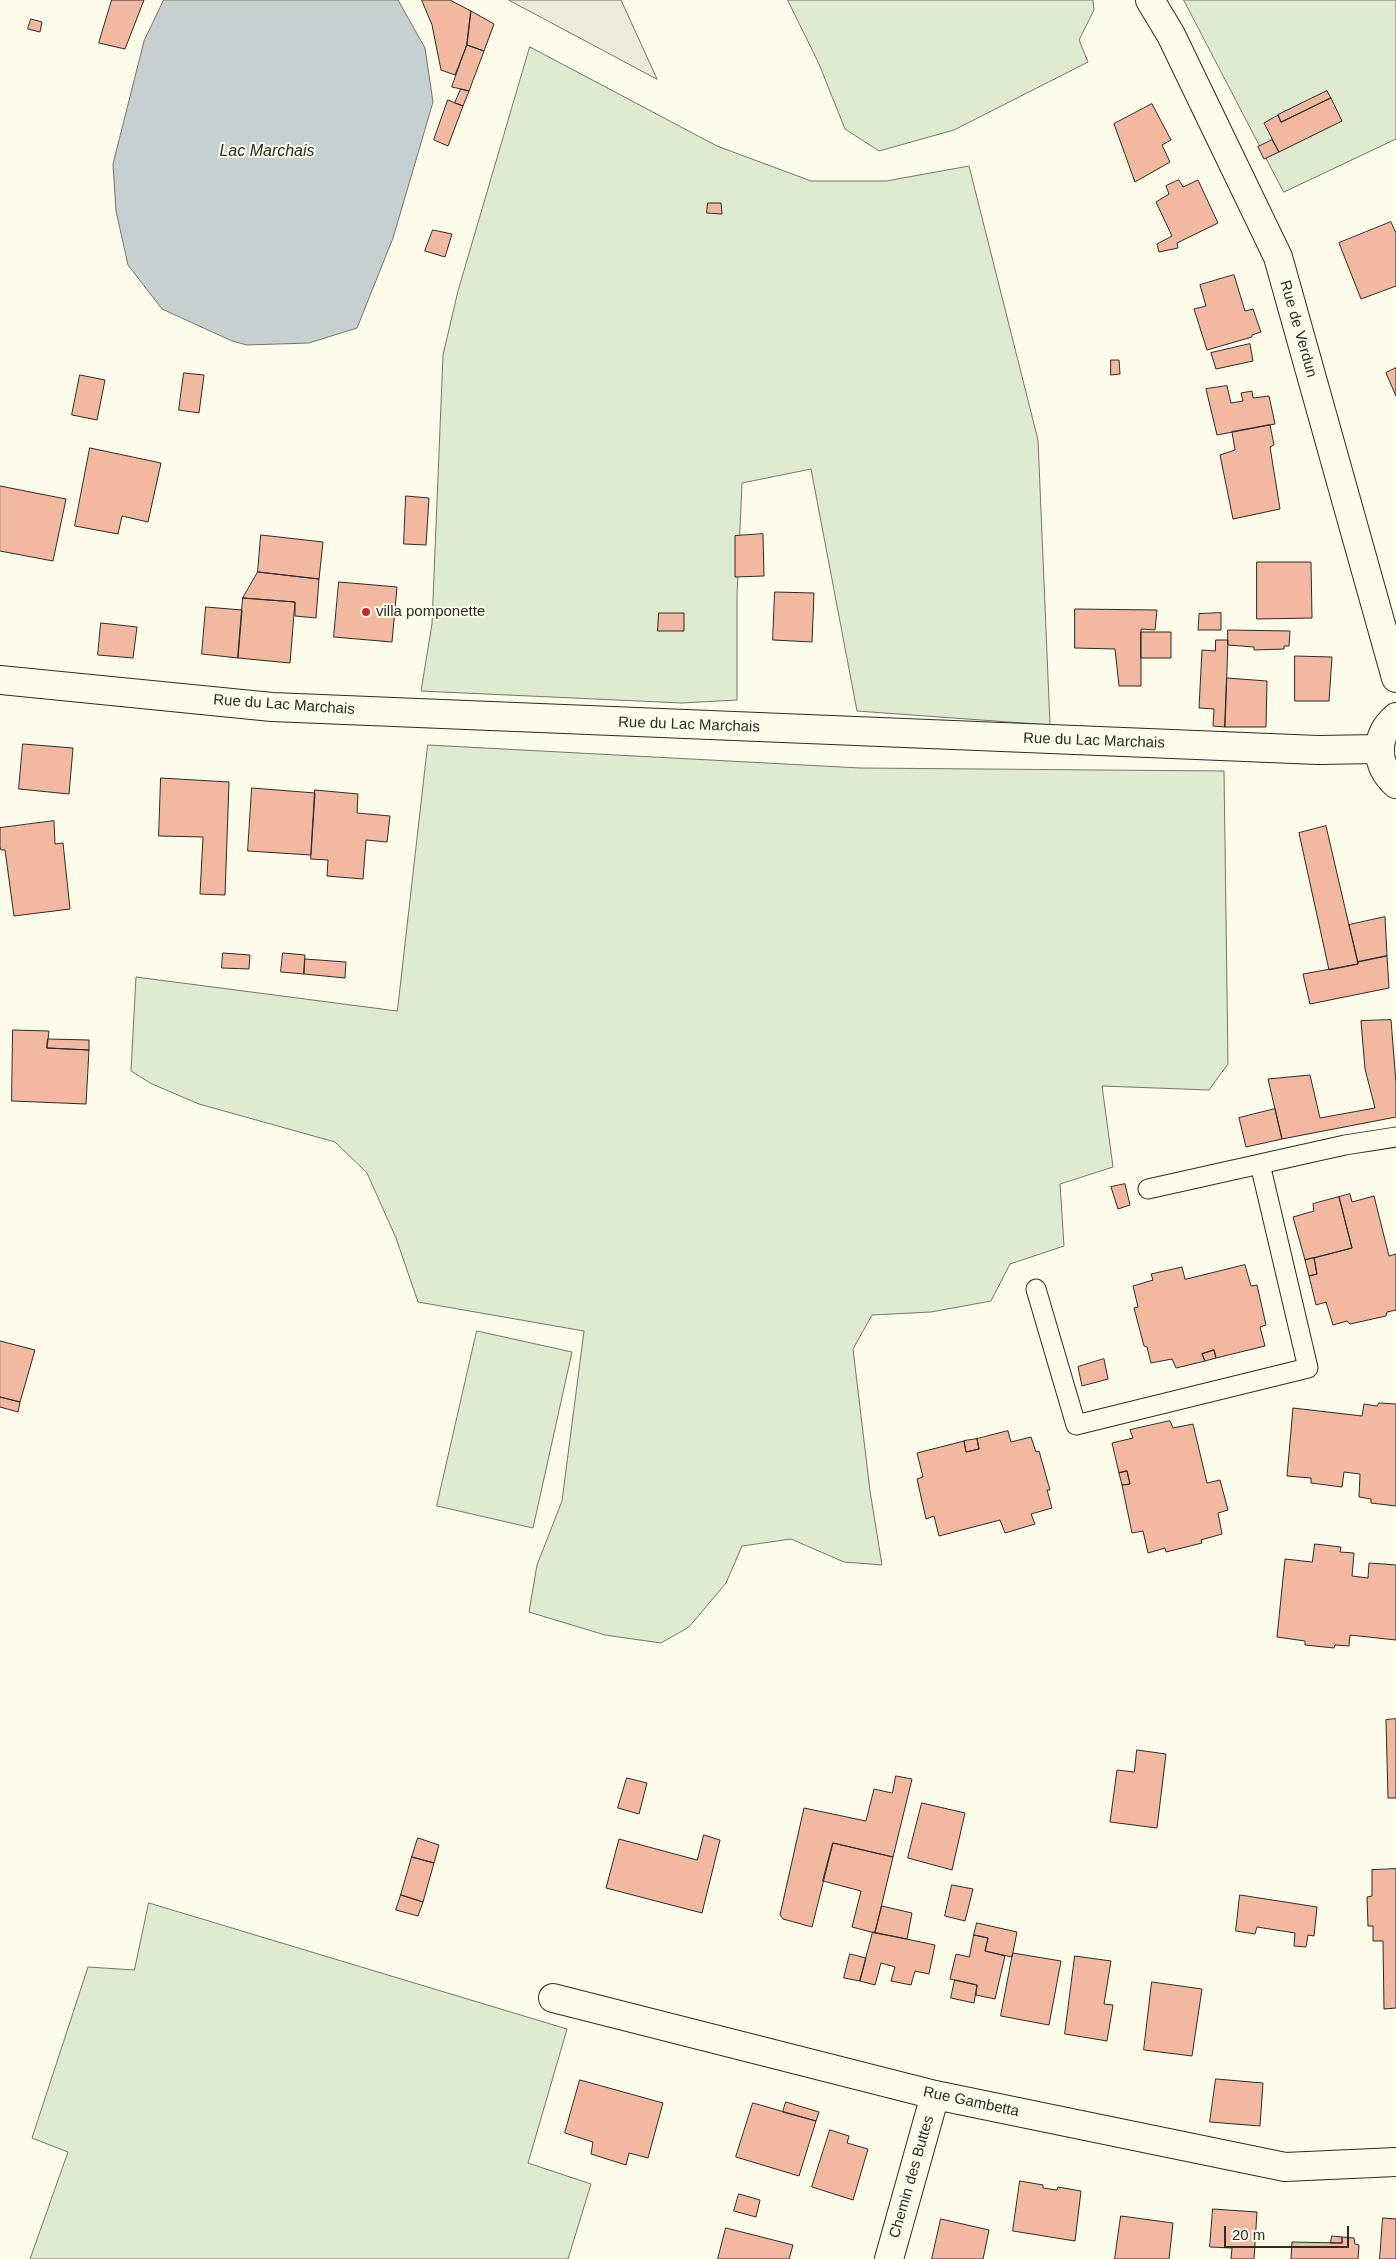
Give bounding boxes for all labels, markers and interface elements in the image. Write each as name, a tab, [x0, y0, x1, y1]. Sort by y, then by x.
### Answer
water label: Lac Marchais	[219, 142, 315, 162]
street label: Rue de Verdun	[1276, 278, 1320, 380]
place label: villa pomponette	[376, 603, 485, 621]
marker: villa pomponette	[360, 606, 372, 618]
street label: Rue du Lac Marchais	[213, 691, 355, 719]
street label: Rue du Lac Marchais	[618, 714, 760, 736]
street label: Rue du Lac Marchais	[1023, 730, 1165, 752]
street label: Rue Gambetta	[921, 2083, 1021, 2121]
street label: Chemin des Buttes	[886, 2114, 938, 2240]
scale bar	[1226, 2216, 1351, 2248]
text: 20 m	[1232, 2226, 1265, 2243]

